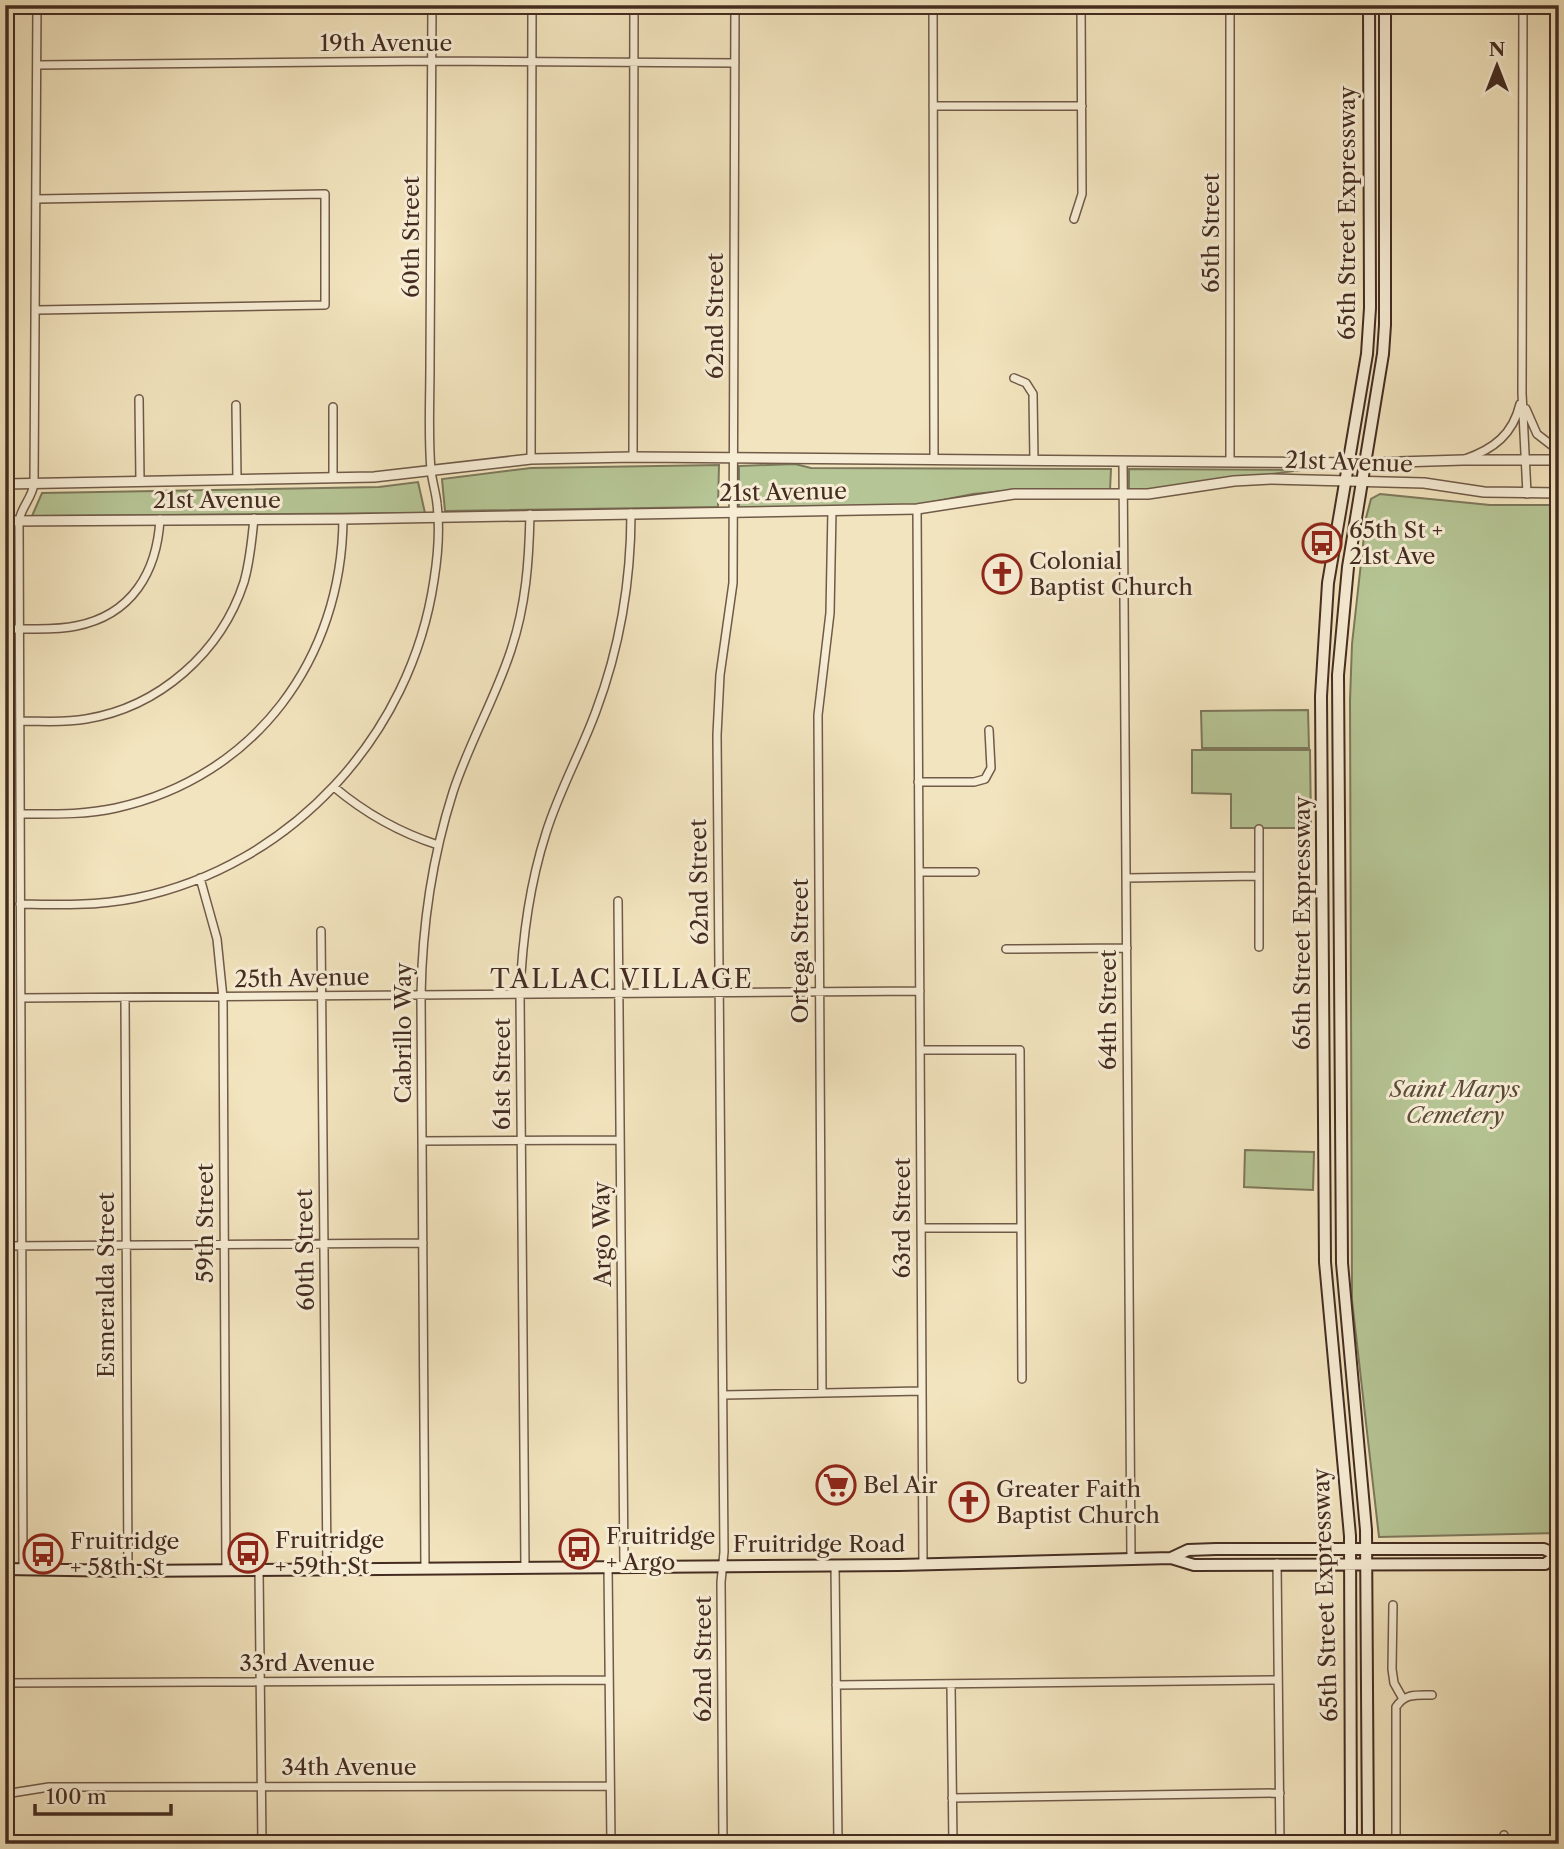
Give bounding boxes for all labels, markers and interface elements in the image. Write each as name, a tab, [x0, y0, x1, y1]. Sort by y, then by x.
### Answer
street label: 19th Avenue	[320, 29, 452, 57]
north arrow	[1462, 32, 1532, 102]
text: N	[1489, 38, 1505, 61]
street label: 65th Street Expressway	[1333, 86, 1361, 340]
street label: 65th Street	[1197, 173, 1225, 293]
street label: 60th Street	[397, 176, 425, 298]
street label: 62nd Street	[701, 253, 729, 379]
street label: 21st Avenue	[1285, 446, 1413, 478]
street label: 21st Avenue	[719, 477, 847, 507]
street label: 21st Avenue	[153, 486, 281, 514]
place label: 65th St + 21st Ave	[1349, 516, 1443, 570]
bus stop icon: 65th St + 21st Ave	[1301, 522, 1343, 564]
place label: Colonial Baptist Church	[1029, 547, 1193, 601]
church icon: Colonial Baptist Church	[981, 553, 1023, 595]
street label: 65th Street Expressway	[1288, 796, 1316, 1050]
street label: 62nd Street	[684, 819, 714, 945]
street label: Ortega Street	[786, 878, 814, 1024]
street label: 64th Street	[1094, 950, 1122, 1070]
street label: Cabrillo Way	[389, 962, 417, 1103]
street label: 25th Avenue	[234, 963, 370, 993]
district label: TALLAC VILLAGE	[490, 963, 754, 995]
street label: 61st Street	[488, 1018, 516, 1130]
park label: Saint Marys Cemetery	[1388, 1075, 1521, 1129]
street label: 63rd Street	[888, 1158, 916, 1278]
street label: 59th Street	[191, 1163, 219, 1283]
street label: Argo Way	[587, 1181, 617, 1288]
street label: 60th Street	[290, 1189, 320, 1311]
street label: Esmeralda Street	[92, 1192, 120, 1378]
supermarket icon: Bel Air	[815, 1464, 857, 1506]
street label: 65th Street Expressway	[1307, 1467, 1343, 1723]
place label: Bel Air	[863, 1471, 938, 1499]
place label: Greater Faith Baptist Church	[996, 1475, 1160, 1529]
church icon: Greater Faith Baptist Church	[948, 1481, 990, 1523]
place label: Fruitridge + Argo	[606, 1522, 715, 1576]
place label: Fruitridge + 59th St	[275, 1526, 384, 1580]
place label: Fruitridge + 58th St	[70, 1527, 179, 1581]
bus stop icon: Fruitridge + Argo	[558, 1528, 600, 1570]
street label: Fruitridge Road	[733, 1530, 905, 1558]
bus stop icon: Fruitridge + 59th St	[227, 1532, 269, 1574]
bus stop icon: Fruitridge + 58th St	[22, 1533, 64, 1575]
street label: 62nd Street	[689, 1596, 717, 1722]
street label: 33rd Avenue	[239, 1649, 375, 1677]
street label: 34th Avenue	[281, 1753, 417, 1781]
scale bar	[35, 1772, 172, 1816]
text: 100 m	[46, 1784, 107, 1809]

